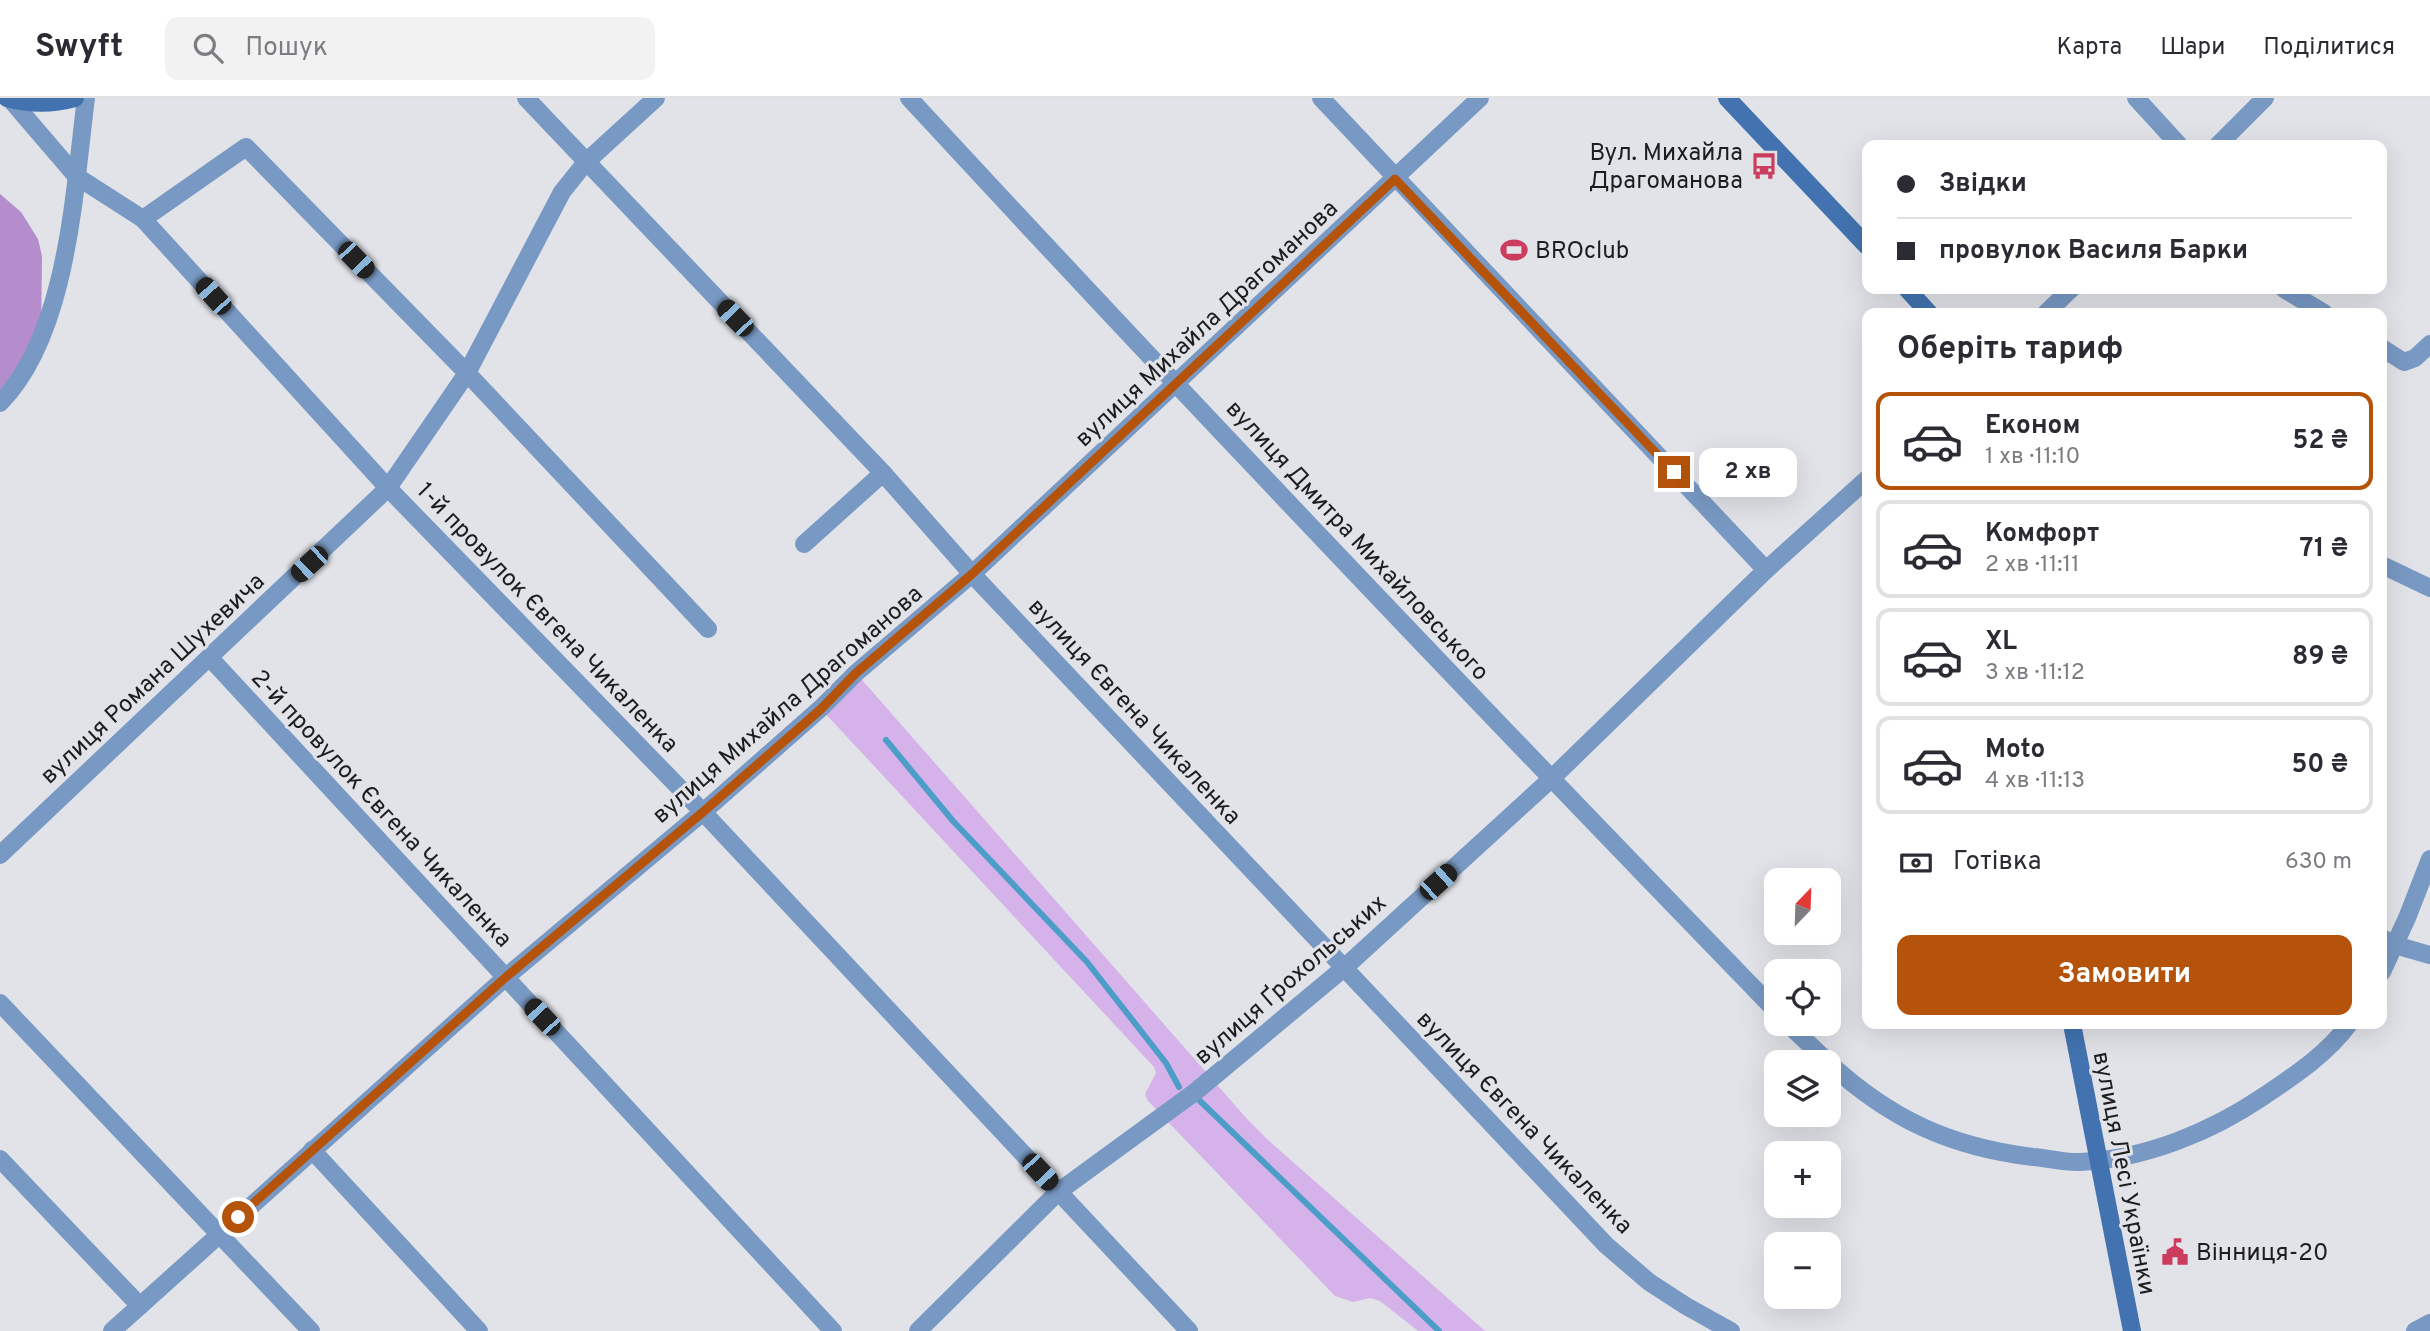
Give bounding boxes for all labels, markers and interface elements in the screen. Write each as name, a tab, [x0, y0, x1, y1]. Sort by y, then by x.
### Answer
search box	[165, 17, 655, 80]
text: Swyft	[35, 27, 123, 69]
icon: search	[189, 29, 227, 67]
text: Пошук	[245, 32, 328, 65]
text: Карта	[2057, 33, 2122, 63]
text: Шари	[2160, 33, 2225, 63]
text: Поділитися	[2263, 33, 2395, 63]
place label: Вул. Михайла Драгоманова	[1589, 139, 1743, 197]
bus stop icon: Вул. Михайла Драгоманова	[1749, 151, 1779, 181]
text: Звідки	[1939, 168, 2027, 201]
street label: вулиця Михайла Драгоманова	[1070, 195, 1345, 454]
sports icon: BROclub	[1499, 235, 1529, 265]
text: провулок Василя Барки	[1939, 235, 2248, 268]
place label: BROclub	[1535, 237, 1629, 267]
car	[334, 238, 379, 282]
car	[192, 273, 235, 319]
car	[713, 296, 758, 340]
text: Оберіть тариф	[1897, 330, 2123, 370]
street label: вулиця Дмитра Михайловського	[1219, 395, 1495, 688]
icon: car	[1901, 410, 1964, 473]
text: Економ	[1985, 410, 2080, 443]
text: 52 ₴	[2293, 425, 2348, 458]
text: 1 хв · 11:10	[1985, 443, 2080, 472]
callout: 2 хв	[1698, 448, 1796, 496]
route end	[1658, 456, 1690, 488]
text: 2 хв	[1725, 458, 1771, 487]
street label: 1-й провулок Євгена Чикаленка	[409, 477, 684, 760]
icon: car	[1901, 518, 1964, 581]
text: Комфорт	[1985, 518, 2099, 551]
text: 71 ₴	[2300, 533, 2348, 566]
car	[287, 542, 332, 586]
text: 2 хв · 11:11	[1985, 551, 2080, 580]
street label: вулиця Романа Шухевича	[35, 567, 272, 791]
street label: вулиця Михайла Драгоманова	[647, 580, 930, 831]
street label: вулиця Євгена Чикаленка	[1021, 593, 1246, 832]
icon: car	[1901, 626, 1964, 689]
text: XL	[1985, 626, 2017, 659]
text: 89 ₴	[2292, 641, 2348, 674]
text: 3 хв · 11:12	[1985, 659, 2085, 688]
street label: 2-й провулок Євгена Чикаленка	[244, 664, 517, 955]
icon: car	[1901, 734, 1964, 797]
text: Moto	[1985, 734, 2045, 767]
text: 50 ₴	[2291, 749, 2348, 782]
text: 4 хв · 11:13	[1985, 767, 2085, 796]
icon: cash	[1897, 844, 1935, 882]
text: Готівка	[1953, 846, 2042, 879]
text: 630 m	[2285, 848, 2352, 877]
car	[1416, 860, 1461, 904]
north arrow	[1764, 868, 1841, 945]
map controls	[1764, 868, 1841, 1309]
street label: вулиця Ґрохольських	[1189, 889, 1394, 1072]
button: Замовити	[1897, 935, 2352, 1015]
button: locate	[1764, 959, 1841, 1036]
car	[520, 994, 565, 1040]
street label: вулиця Євгена Чикаленка	[1409, 1006, 1638, 1241]
street label: вулиця Лесі Українки	[2085, 1049, 2161, 1298]
button: layers	[1764, 1050, 1841, 1127]
button: +	[1764, 1141, 1841, 1218]
car	[1018, 1149, 1063, 1195]
route start	[222, 1201, 254, 1233]
button: −	[1764, 1232, 1841, 1309]
public building icon: Вінниця-20	[2160, 1237, 2190, 1267]
place label: Вінниця-20	[2196, 1239, 2328, 1269]

